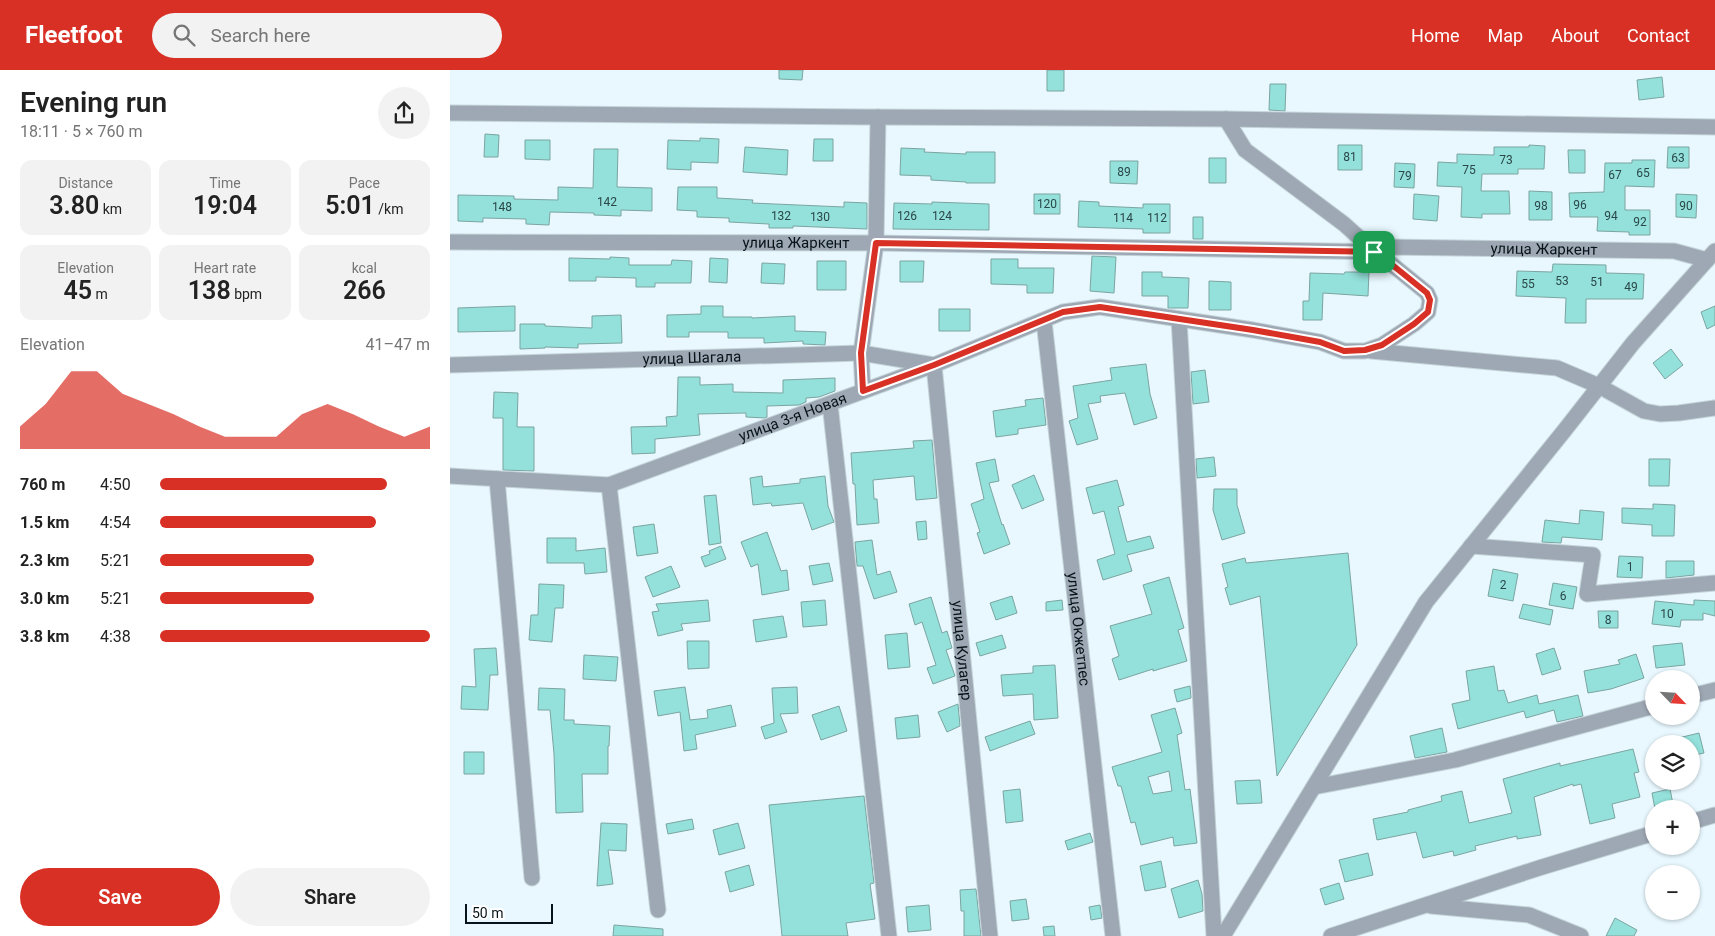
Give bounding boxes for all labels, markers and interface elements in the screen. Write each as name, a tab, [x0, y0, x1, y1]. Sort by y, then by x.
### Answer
search box	[152, 13, 502, 58]
text: Fleetfoot	[25, 21, 122, 49]
icon: search	[170, 21, 198, 49]
text: Search here	[210, 24, 310, 47]
text: Home	[1411, 25, 1460, 46]
text: Map	[1488, 25, 1523, 46]
text: About	[1551, 25, 1599, 46]
text: Contact	[1627, 25, 1690, 46]
text: Evening run	[20, 86, 167, 119]
button: share	[378, 87, 430, 139]
text: 18:11 · 5 × 760 m	[20, 122, 142, 141]
house number: 81	[1343, 150, 1357, 164]
house number: 63	[1671, 151, 1685, 165]
house number: 73	[1499, 153, 1513, 167]
house number: 75	[1462, 163, 1476, 177]
house number: 89	[1117, 165, 1131, 179]
house number: 65	[1636, 166, 1650, 180]
house number: 67	[1608, 168, 1622, 182]
house number: 79	[1398, 169, 1412, 183]
text: Distance	[58, 175, 113, 191]
text: Time	[209, 175, 241, 191]
text: Pace	[349, 175, 380, 191]
text: 3.80	[49, 191, 99, 220]
text: 19:04	[193, 191, 257, 220]
text: 5:01	[325, 191, 375, 220]
house number: 142	[597, 195, 617, 209]
house number: 120	[1037, 197, 1057, 211]
house number: 96	[1573, 198, 1587, 212]
house number: 98	[1534, 199, 1548, 213]
house number: 90	[1679, 199, 1693, 213]
house number: 148	[492, 200, 512, 214]
text: km	[99, 201, 122, 217]
text: /km	[375, 201, 403, 217]
house number: 132	[771, 209, 791, 223]
house number: 126	[897, 209, 917, 223]
house number: 124	[932, 209, 952, 223]
house number: 94	[1604, 209, 1618, 223]
house number: 130	[810, 210, 830, 224]
house number: 114	[1113, 211, 1133, 225]
house number: 112	[1147, 211, 1167, 225]
house number: 92	[1633, 215, 1647, 229]
pin	[1353, 231, 1395, 273]
street label: улица Жаркент	[742, 234, 850, 252]
icon: arrive	[1360, 238, 1388, 266]
street label: улица Жаркент	[1491, 239, 1598, 259]
text: Elevation	[57, 260, 114, 276]
text: Heart rate	[194, 260, 256, 276]
text: kcal	[352, 260, 377, 276]
house number: 53	[1555, 274, 1569, 288]
house number: 51	[1590, 275, 1604, 289]
text: 45	[64, 276, 92, 305]
text: 138	[188, 276, 231, 305]
text: 266	[343, 276, 386, 305]
house number: 55	[1521, 277, 1535, 291]
house number: 49	[1624, 280, 1638, 294]
text: m	[92, 286, 108, 302]
text: bpm	[231, 286, 262, 302]
text: Elevation	[20, 335, 85, 354]
text: 41–47 m	[366, 335, 430, 354]
street label: улица Шагала	[642, 348, 741, 368]
street label: улица 3-я Новая	[736, 389, 849, 445]
text: 760 m	[20, 475, 65, 494]
text: 4:50	[100, 475, 131, 494]
text: 1.5 km	[20, 513, 69, 532]
text: 4:54	[100, 513, 131, 532]
text: 2.3 km	[20, 551, 69, 570]
text: 5:21	[100, 551, 131, 570]
house number: 1	[1627, 560, 1633, 574]
street label: улица Окжетпес	[1063, 571, 1094, 687]
house number: 2	[1500, 578, 1507, 592]
text: 3.0 km	[20, 589, 69, 608]
text: 5:21	[100, 589, 131, 608]
house number: 6	[1560, 589, 1567, 603]
street label: улица Кулагер	[948, 600, 976, 701]
house number: 10	[1660, 607, 1674, 621]
house number: 8	[1605, 613, 1612, 627]
text: 3.8 km	[20, 627, 69, 646]
text: 4:38	[100, 627, 131, 646]
north arrow	[1645, 670, 1700, 725]
map controls	[1645, 670, 1700, 920]
button: layers	[1645, 735, 1700, 790]
button: +	[1645, 800, 1700, 855]
button: −	[1645, 865, 1700, 920]
button: Save	[20, 868, 220, 926]
button: Share	[230, 868, 430, 926]
scale bar	[465, 901, 552, 924]
text: 50 m	[472, 905, 504, 921]

